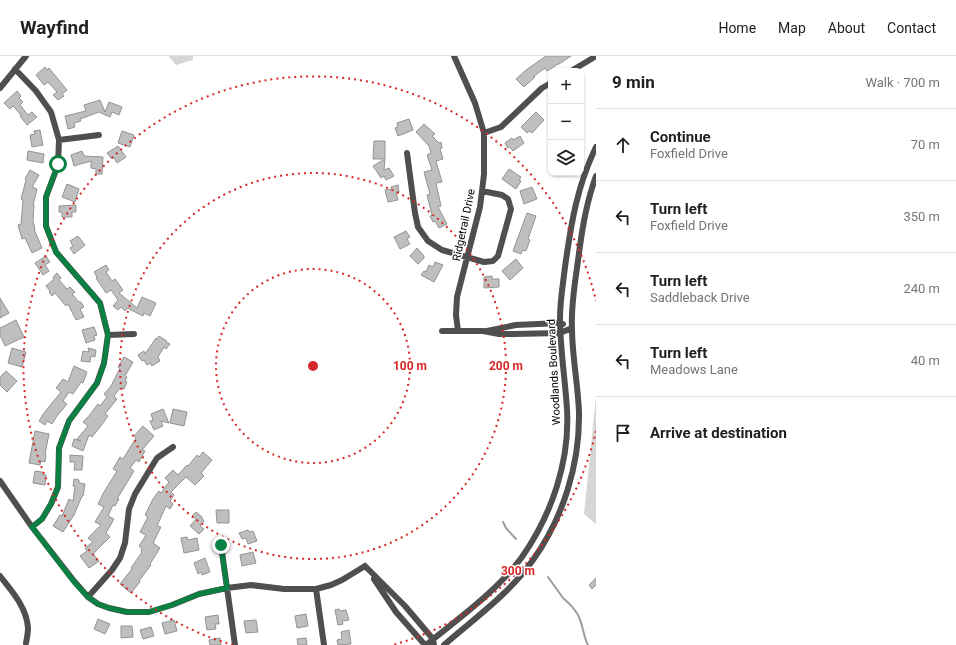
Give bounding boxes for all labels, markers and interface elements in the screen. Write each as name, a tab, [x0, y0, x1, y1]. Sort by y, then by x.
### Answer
text: Wayfind	[20, 16, 89, 39]
text: Home	[718, 20, 756, 36]
text: Map	[778, 20, 806, 36]
text: About	[828, 20, 865, 36]
text: Contact	[887, 20, 936, 36]
map controls	[548, 68, 584, 176]
button: +	[548, 68, 584, 104]
text: 9 min	[612, 72, 655, 92]
text: Walk · 700 m	[865, 75, 940, 90]
button: −	[548, 104, 584, 140]
text: Continue	[650, 128, 711, 146]
icon: ahead	[612, 134, 634, 156]
text: 70 m	[911, 137, 940, 152]
button: layers	[548, 140, 584, 176]
text: Foxfield Drive	[650, 146, 728, 161]
route start	[49, 155, 67, 173]
street label: Ridgetrail Drive	[450, 188, 478, 262]
text: Turn left	[650, 200, 707, 218]
icon: left	[612, 206, 634, 228]
text: 350 m	[903, 209, 940, 224]
text: Foxfield Drive	[650, 218, 728, 233]
text: Turn left	[650, 272, 707, 290]
icon: left	[612, 278, 634, 300]
text: 240 m	[903, 281, 940, 296]
text: Saddleback Drive	[650, 290, 750, 305]
street label: Woodlands Boulevard	[545, 319, 563, 425]
text: Turn left	[650, 344, 707, 362]
icon: left	[612, 350, 634, 372]
text: 40 m	[911, 353, 940, 368]
centre of rings	[306, 359, 320, 373]
text: 100 m	[393, 359, 427, 373]
text: 200 m	[489, 359, 523, 373]
text: Meadows Lane	[650, 362, 738, 377]
icon: arrive	[612, 422, 634, 444]
text: Arrive at destination	[650, 424, 787, 442]
route end	[212, 536, 230, 554]
text: 300 m	[501, 564, 535, 578]

